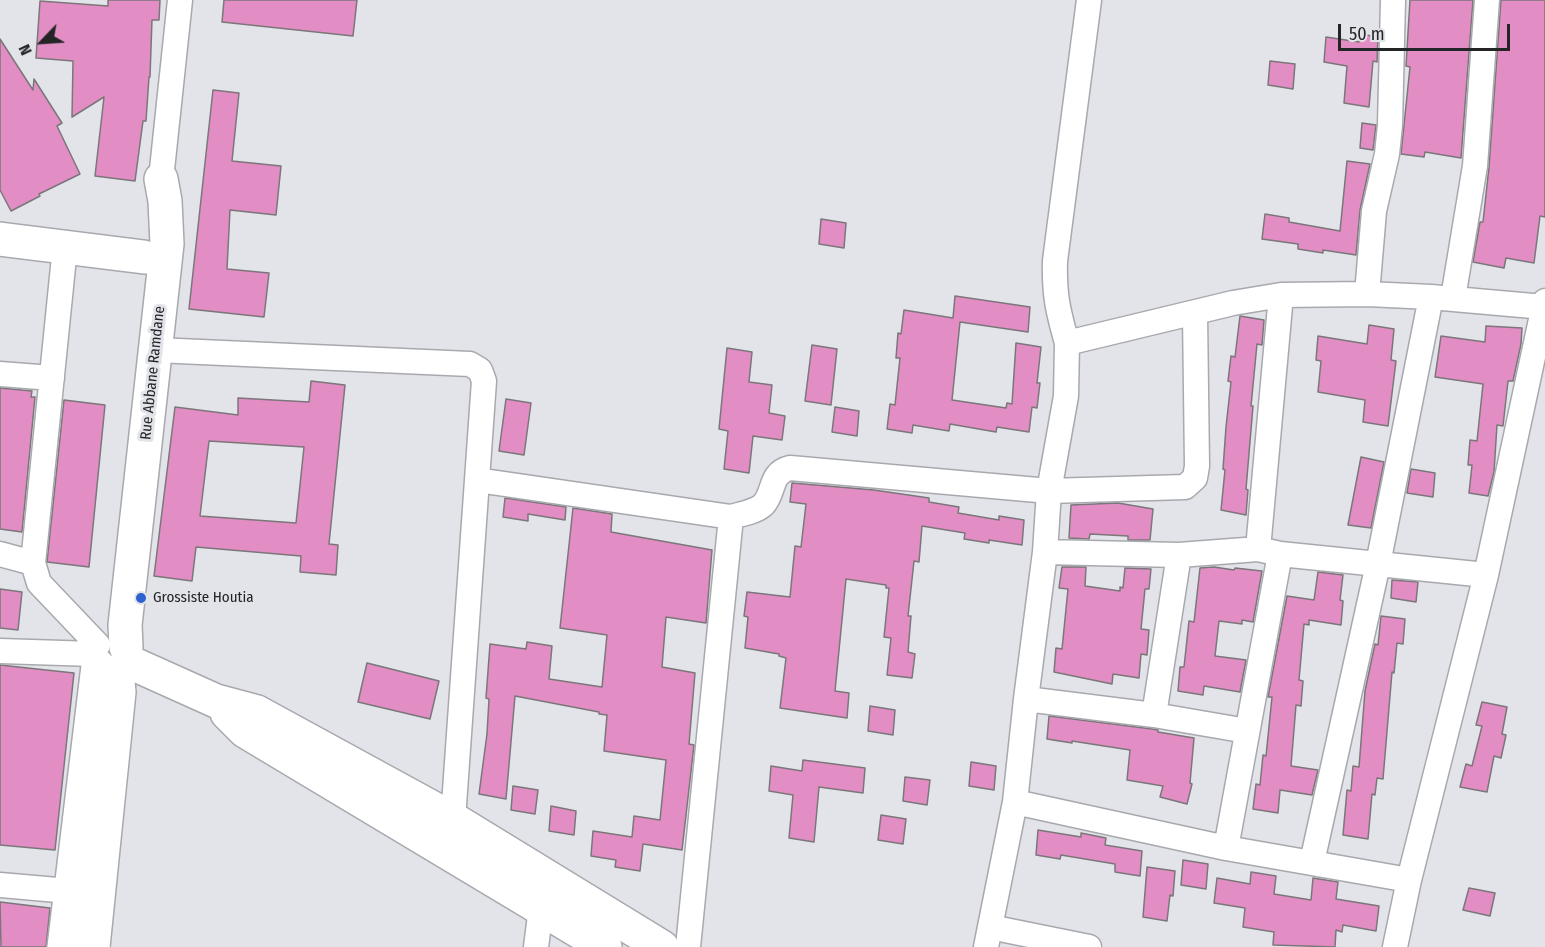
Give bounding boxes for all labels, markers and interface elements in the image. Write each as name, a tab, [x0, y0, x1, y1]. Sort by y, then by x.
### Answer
north arrow	[12, 12, 72, 72]
scale bar	[1341, 12, 1514, 50]
text: 50 m	[1349, 23, 1385, 45]
text: N	[15, 41, 36, 58]
street label: Rue Abbane Ramdane	[137, 305, 169, 441]
place label: Grossiste Houtia	[153, 589, 254, 607]
marker: Grossiste Houtia	[134, 591, 148, 605]

